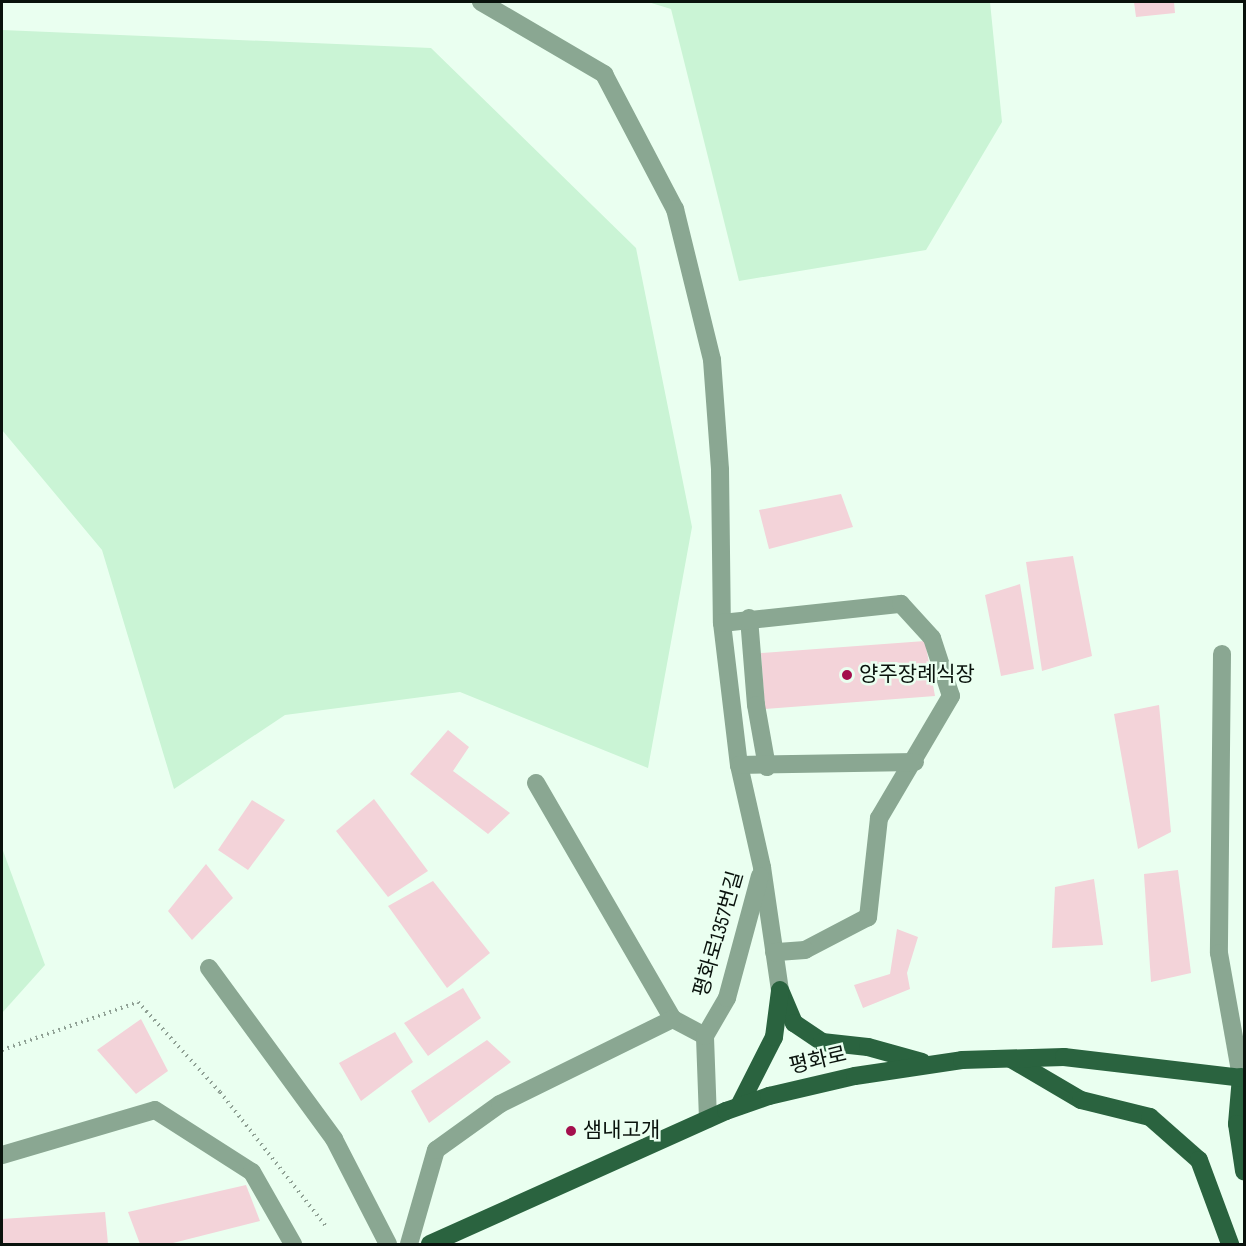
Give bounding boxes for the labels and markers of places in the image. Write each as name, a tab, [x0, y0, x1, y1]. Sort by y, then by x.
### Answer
place label: 양주장례식장	[859, 662, 975, 688]
marker: 양주장례식장	[840, 668, 854, 682]
place label: 샘내고개	[583, 1118, 660, 1144]
marker: 샘내고개	[564, 1124, 578, 1138]

